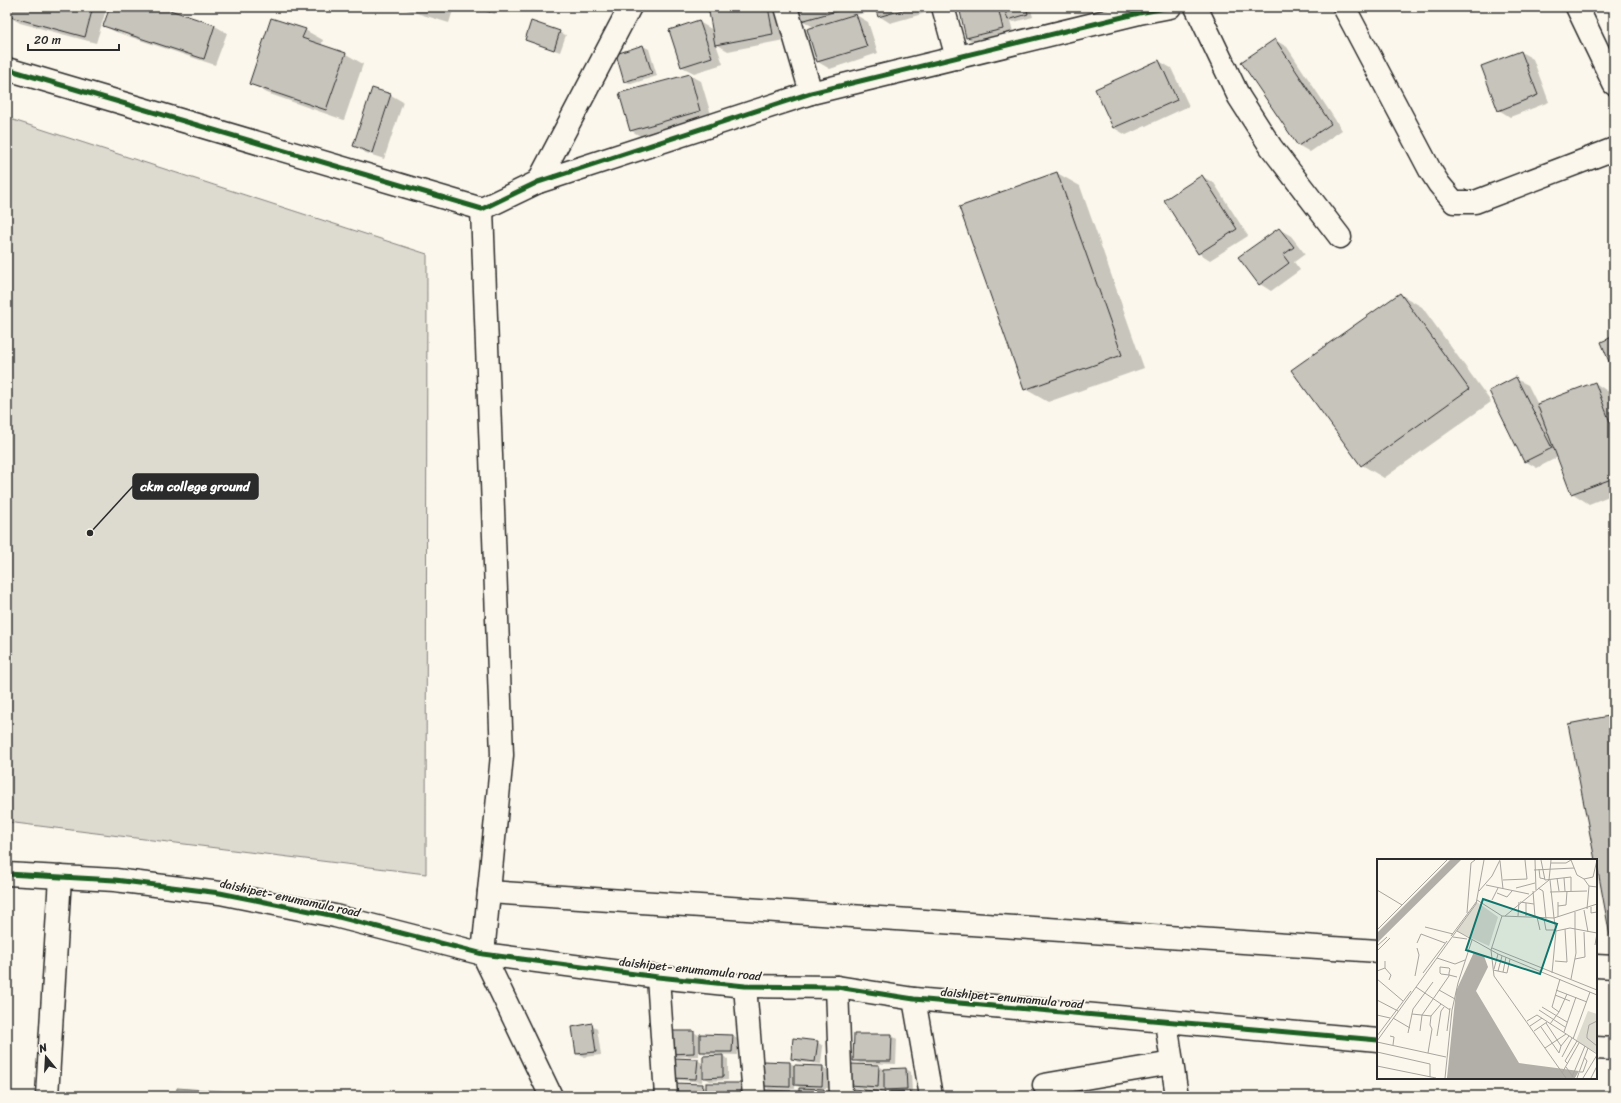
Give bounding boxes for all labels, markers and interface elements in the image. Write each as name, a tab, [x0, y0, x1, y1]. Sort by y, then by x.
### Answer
scale bar	[28, 26, 119, 52]
text: 20 m	[34, 29, 61, 51]
callout: ckm college ground	[133, 474, 258, 499]
text: ckm college ground	[139, 475, 251, 498]
inset map	[1377, 859, 1597, 1079]
street label: daishipet- enumamula road	[218, 872, 363, 924]
street label: daishipet- enumamula road	[618, 951, 763, 987]
street label: daishipet- enumamula road	[940, 981, 1085, 1015]
north arrow	[26, 1037, 66, 1077]
text: N	[36, 1038, 50, 1058]

